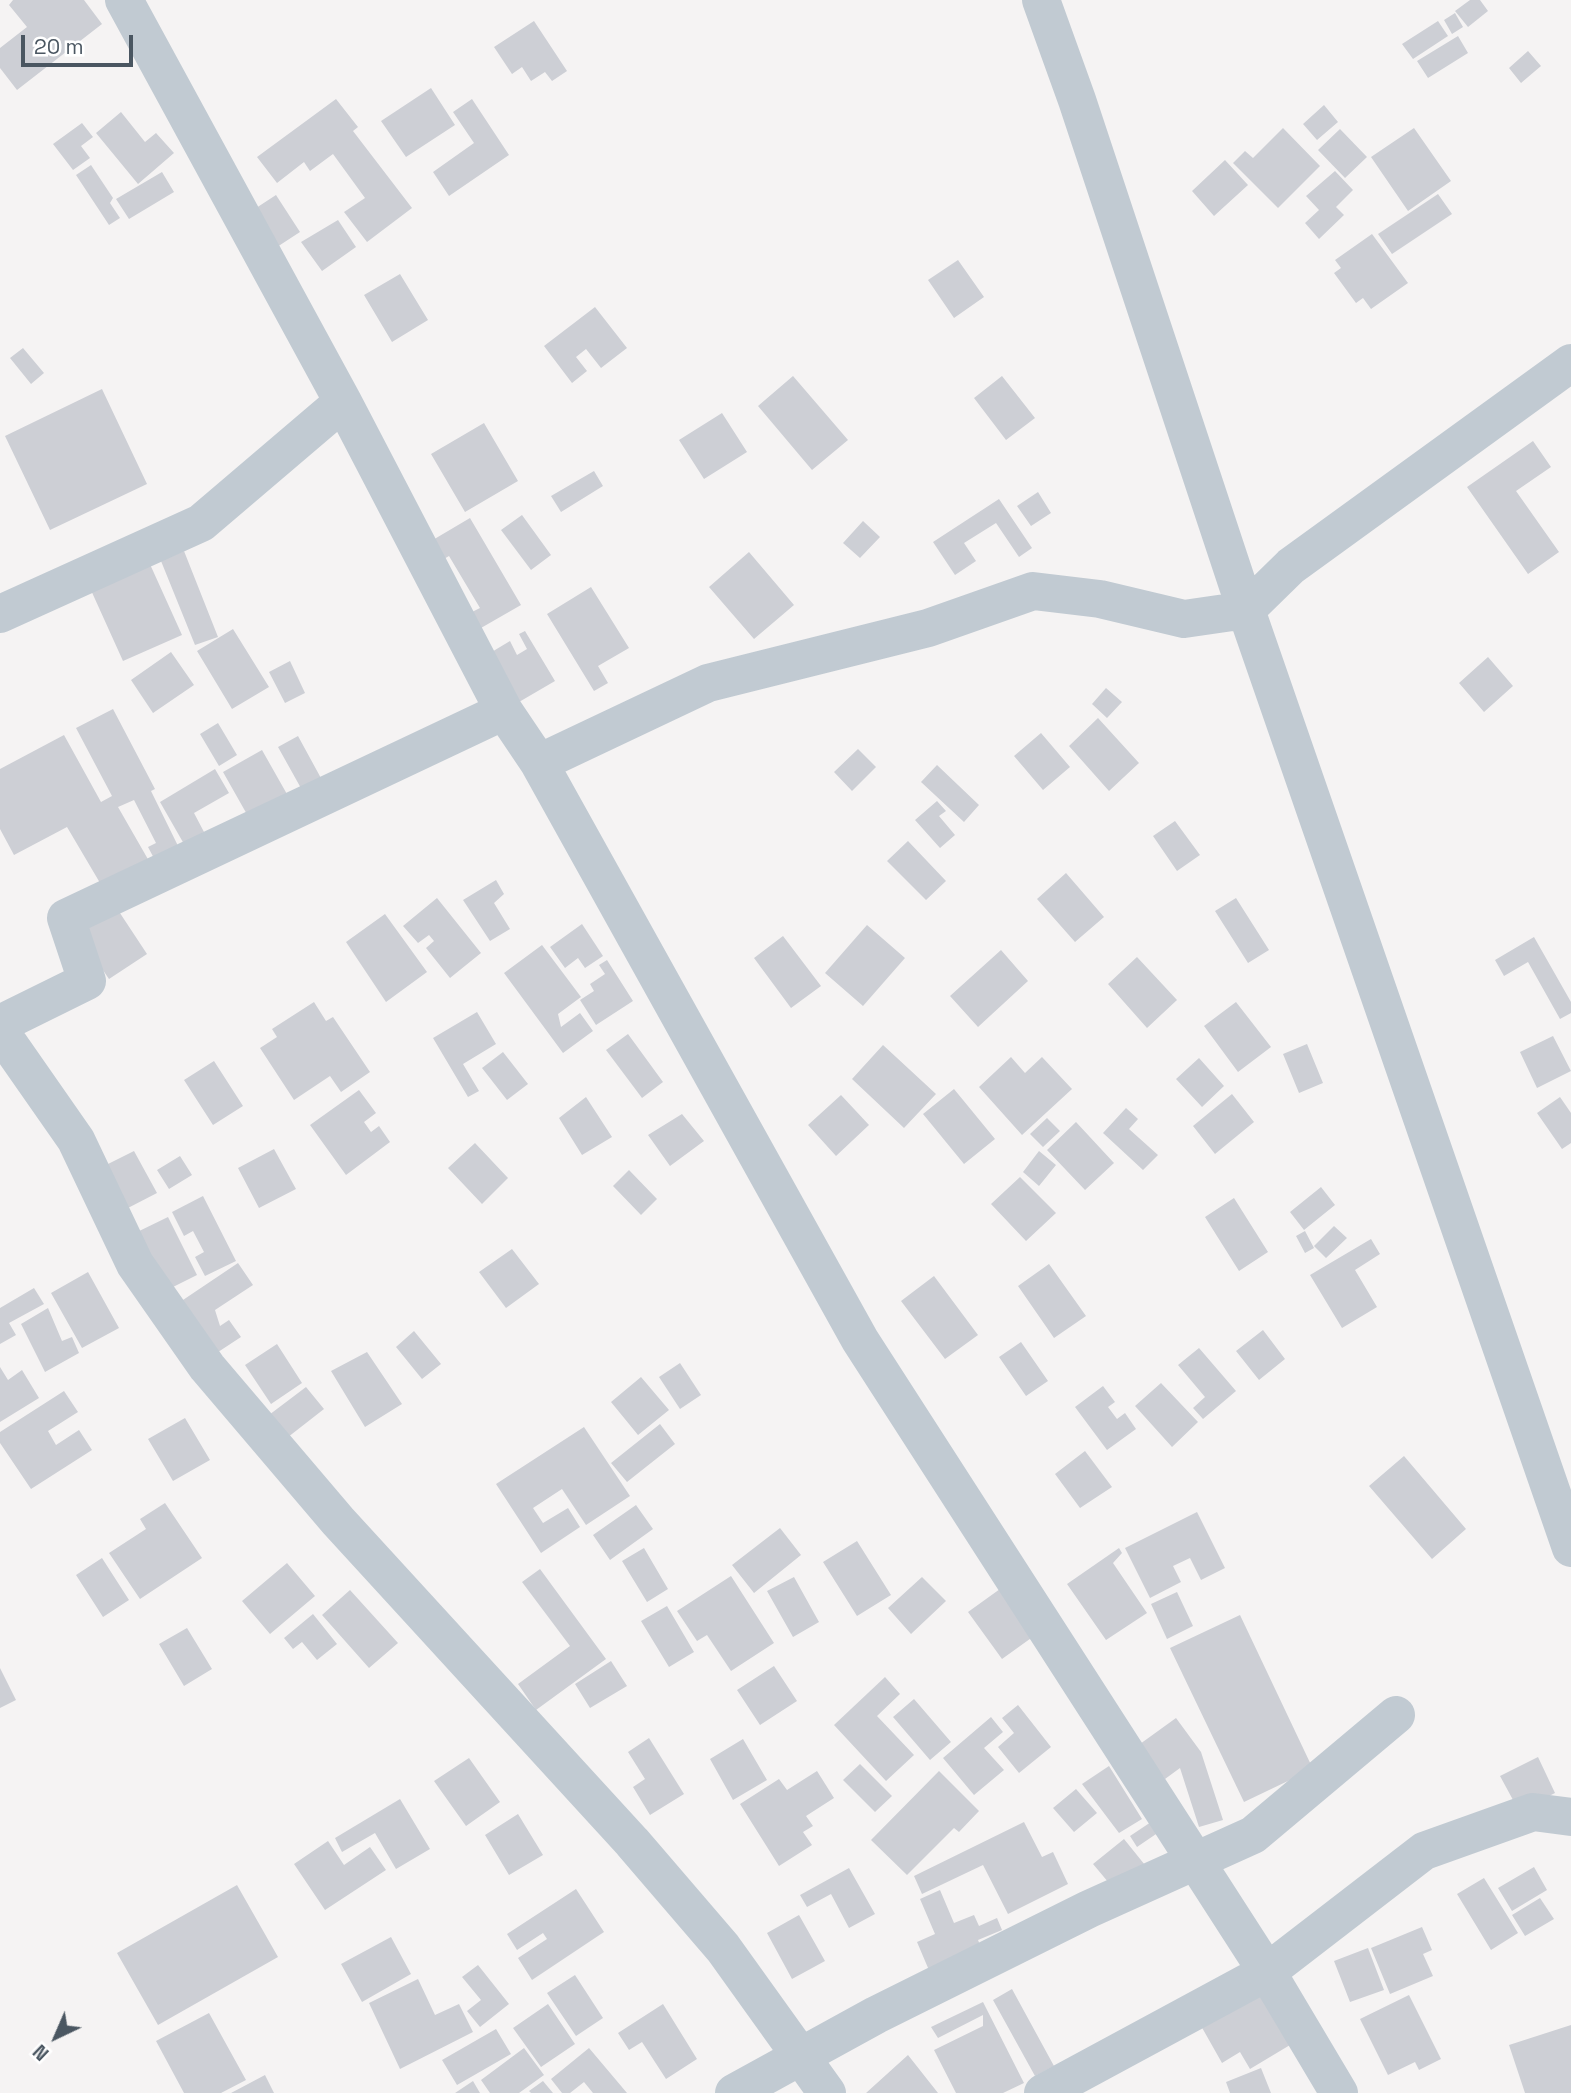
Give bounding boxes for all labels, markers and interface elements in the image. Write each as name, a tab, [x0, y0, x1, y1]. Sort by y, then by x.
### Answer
scale bar	[24, 21, 136, 65]
text: 20 m	[34, 33, 84, 60]
north arrow	[21, 2002, 91, 2072]
text: N	[28, 2039, 54, 2066]

